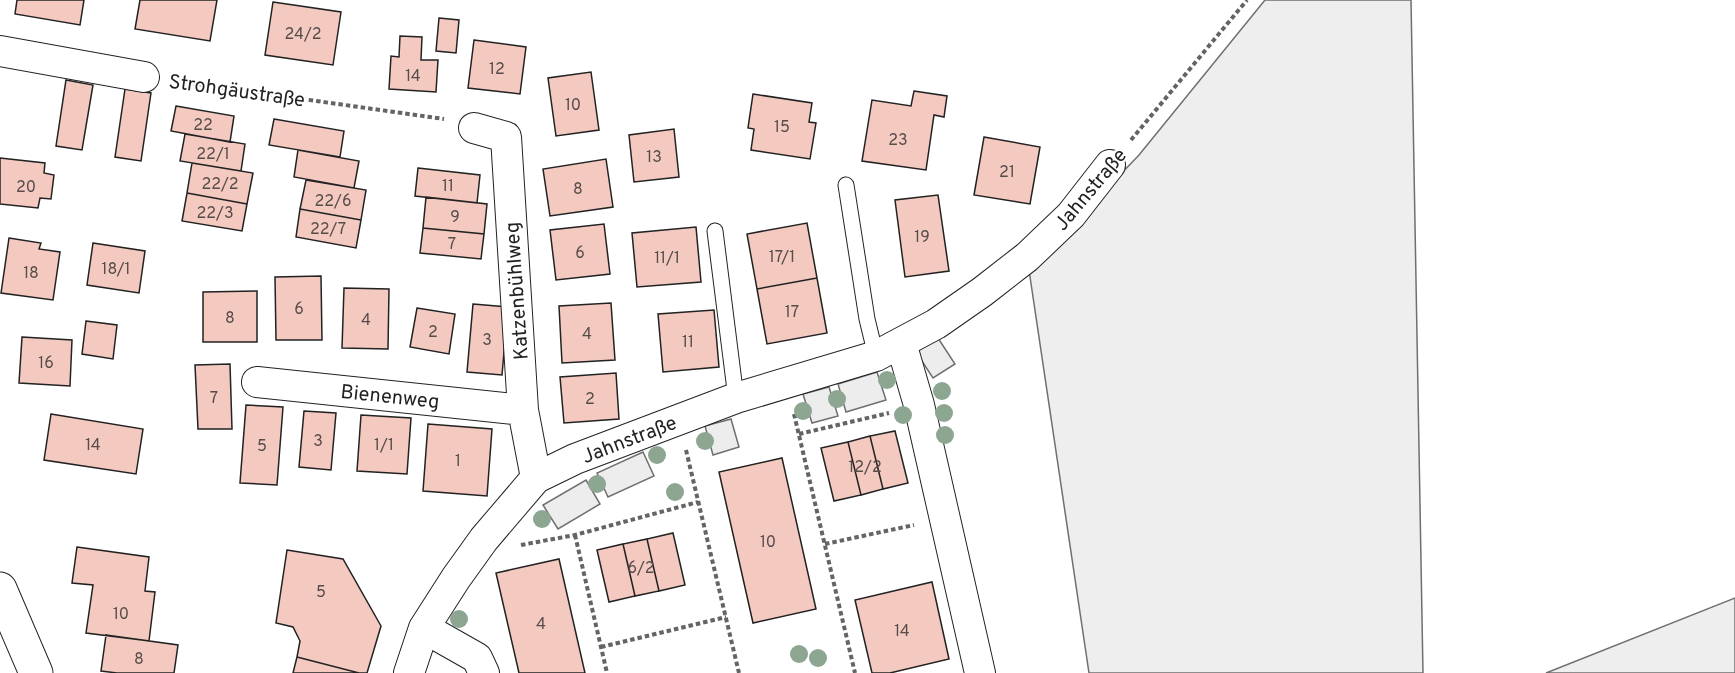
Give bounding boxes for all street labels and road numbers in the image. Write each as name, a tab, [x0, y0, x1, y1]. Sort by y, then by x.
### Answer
street label: Strohgäustraße	[167, 70, 306, 114]
street label: Jahnstraße	[1049, 144, 1134, 237]
street label: Katzenbühlweg	[500, 221, 536, 361]
street label: Bienenweg	[339, 380, 440, 416]
street label: Jahnstraße	[578, 411, 681, 471]

